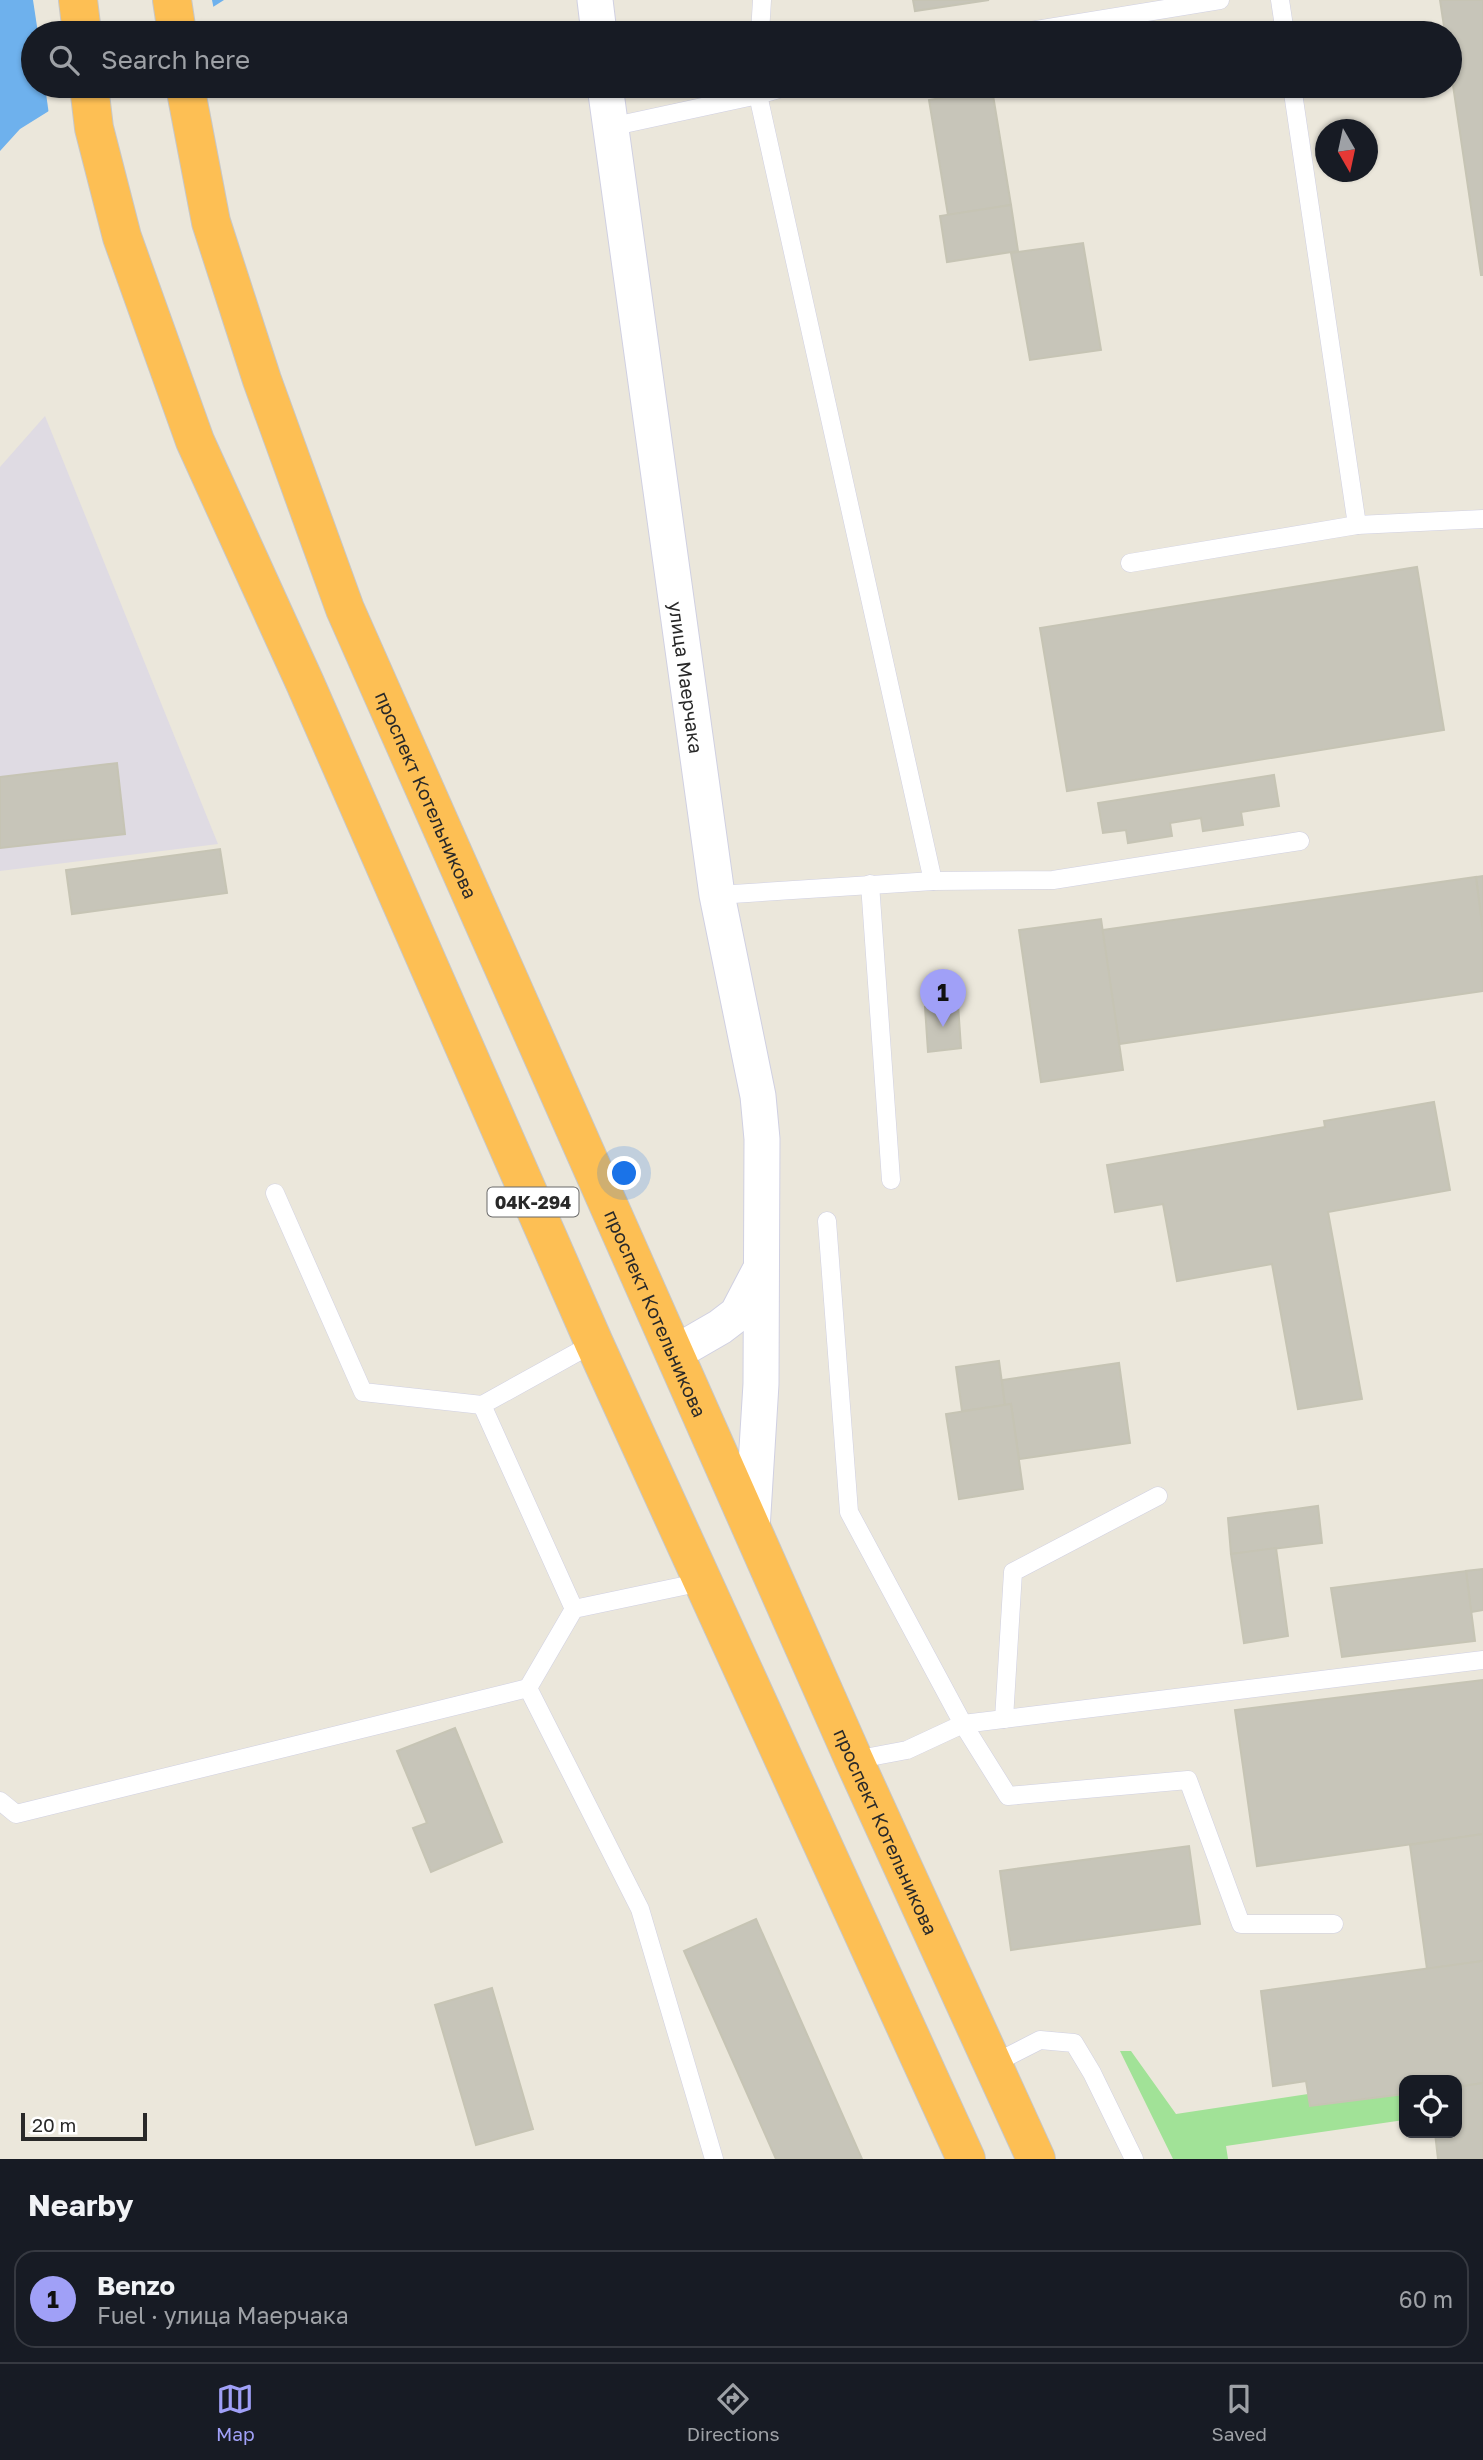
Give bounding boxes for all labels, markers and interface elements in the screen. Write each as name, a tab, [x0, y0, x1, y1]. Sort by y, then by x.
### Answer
search box	[21, 21, 1462, 98]
icon: search	[45, 41, 83, 79]
text: Search here	[101, 44, 250, 75]
north arrow	[1315, 119, 1378, 182]
street label: улица Маерчака	[665, 600, 709, 755]
street label: проспект Котельникова	[371, 687, 483, 902]
pin: 1	[920, 969, 966, 1027]
your location	[607, 1156, 641, 1190]
road number: 04К-294	[488, 1188, 578, 1217]
street label: проспект Котельникова	[601, 1206, 712, 1420]
street label: проспект Котельникова	[830, 1725, 944, 1938]
map controls	[1399, 2075, 1462, 2138]
button: locate	[1399, 2075, 1462, 2138]
scale bar	[21, 2110, 147, 2142]
text: 20 m	[32, 2113, 76, 2136]
text: Nearby	[28, 2187, 133, 2223]
text: Benzo	[97, 2270, 175, 2301]
text: 1	[47, 2285, 59, 2313]
text: 60 m	[1399, 2285, 1453, 2313]
text: Fuel · улица Маерчака	[97, 2301, 349, 2329]
tab: Map	[216, 2380, 255, 2445]
tab: Directions	[687, 2380, 780, 2445]
tab: Saved	[1212, 2380, 1267, 2445]

